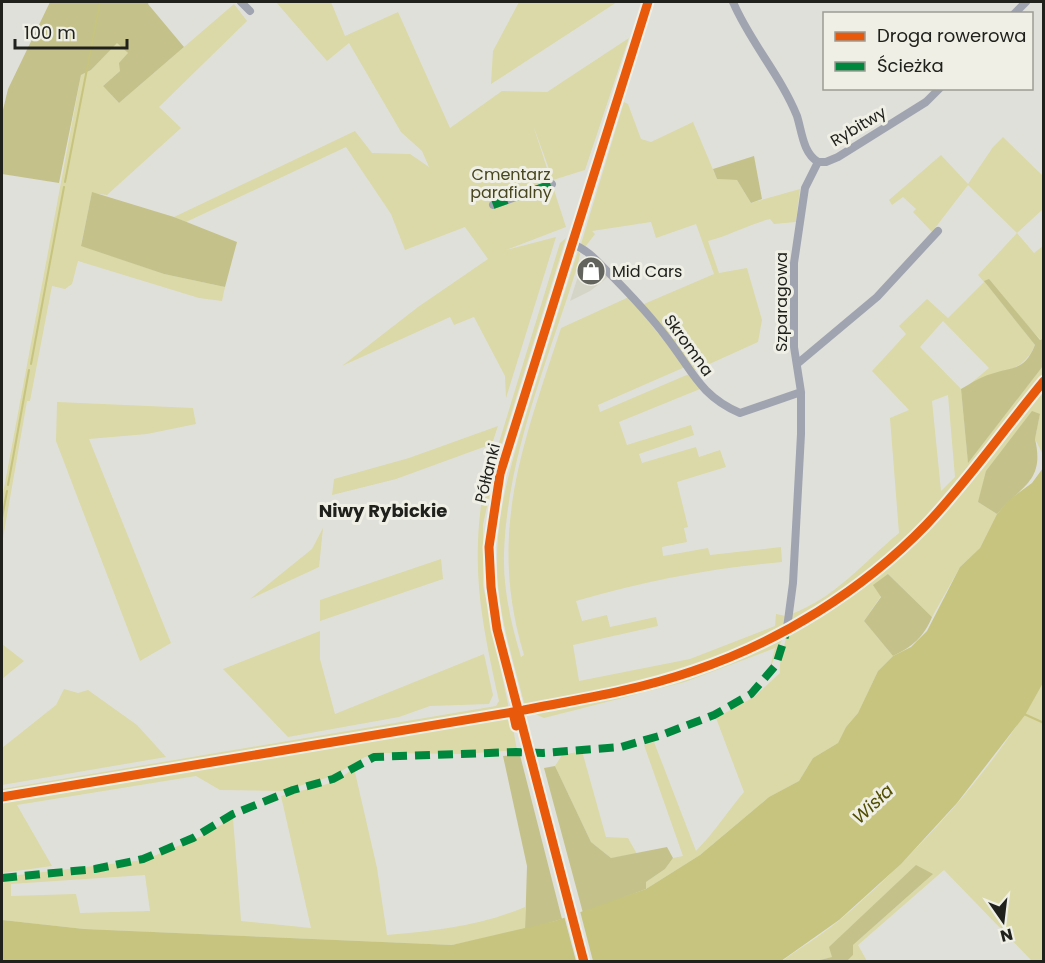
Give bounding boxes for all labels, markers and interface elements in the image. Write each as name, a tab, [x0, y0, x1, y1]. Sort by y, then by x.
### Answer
scale bar	[15, 12, 128, 50]
legend	[823, 12, 1033, 90]
text: 100 m	[24, 20, 76, 45]
text: Droga rowerowa	[877, 23, 1026, 48]
text: Ścieżka	[877, 53, 944, 78]
street label: Rybitwy	[826, 101, 891, 152]
park label: Cmentarz parafialny	[470, 163, 552, 204]
street label: Szparagowa	[770, 252, 793, 352]
shop icon: Mid Cars	[575, 255, 607, 287]
place label: Mid Cars	[612, 260, 682, 283]
street label: Skromna	[658, 310, 719, 381]
street label: Półłanki	[469, 441, 506, 505]
district label: Niwy Rybickie	[319, 498, 447, 523]
water label: Wisła	[847, 778, 899, 829]
north arrow	[973, 891, 1033, 951]
text: N	[998, 922, 1015, 948]

